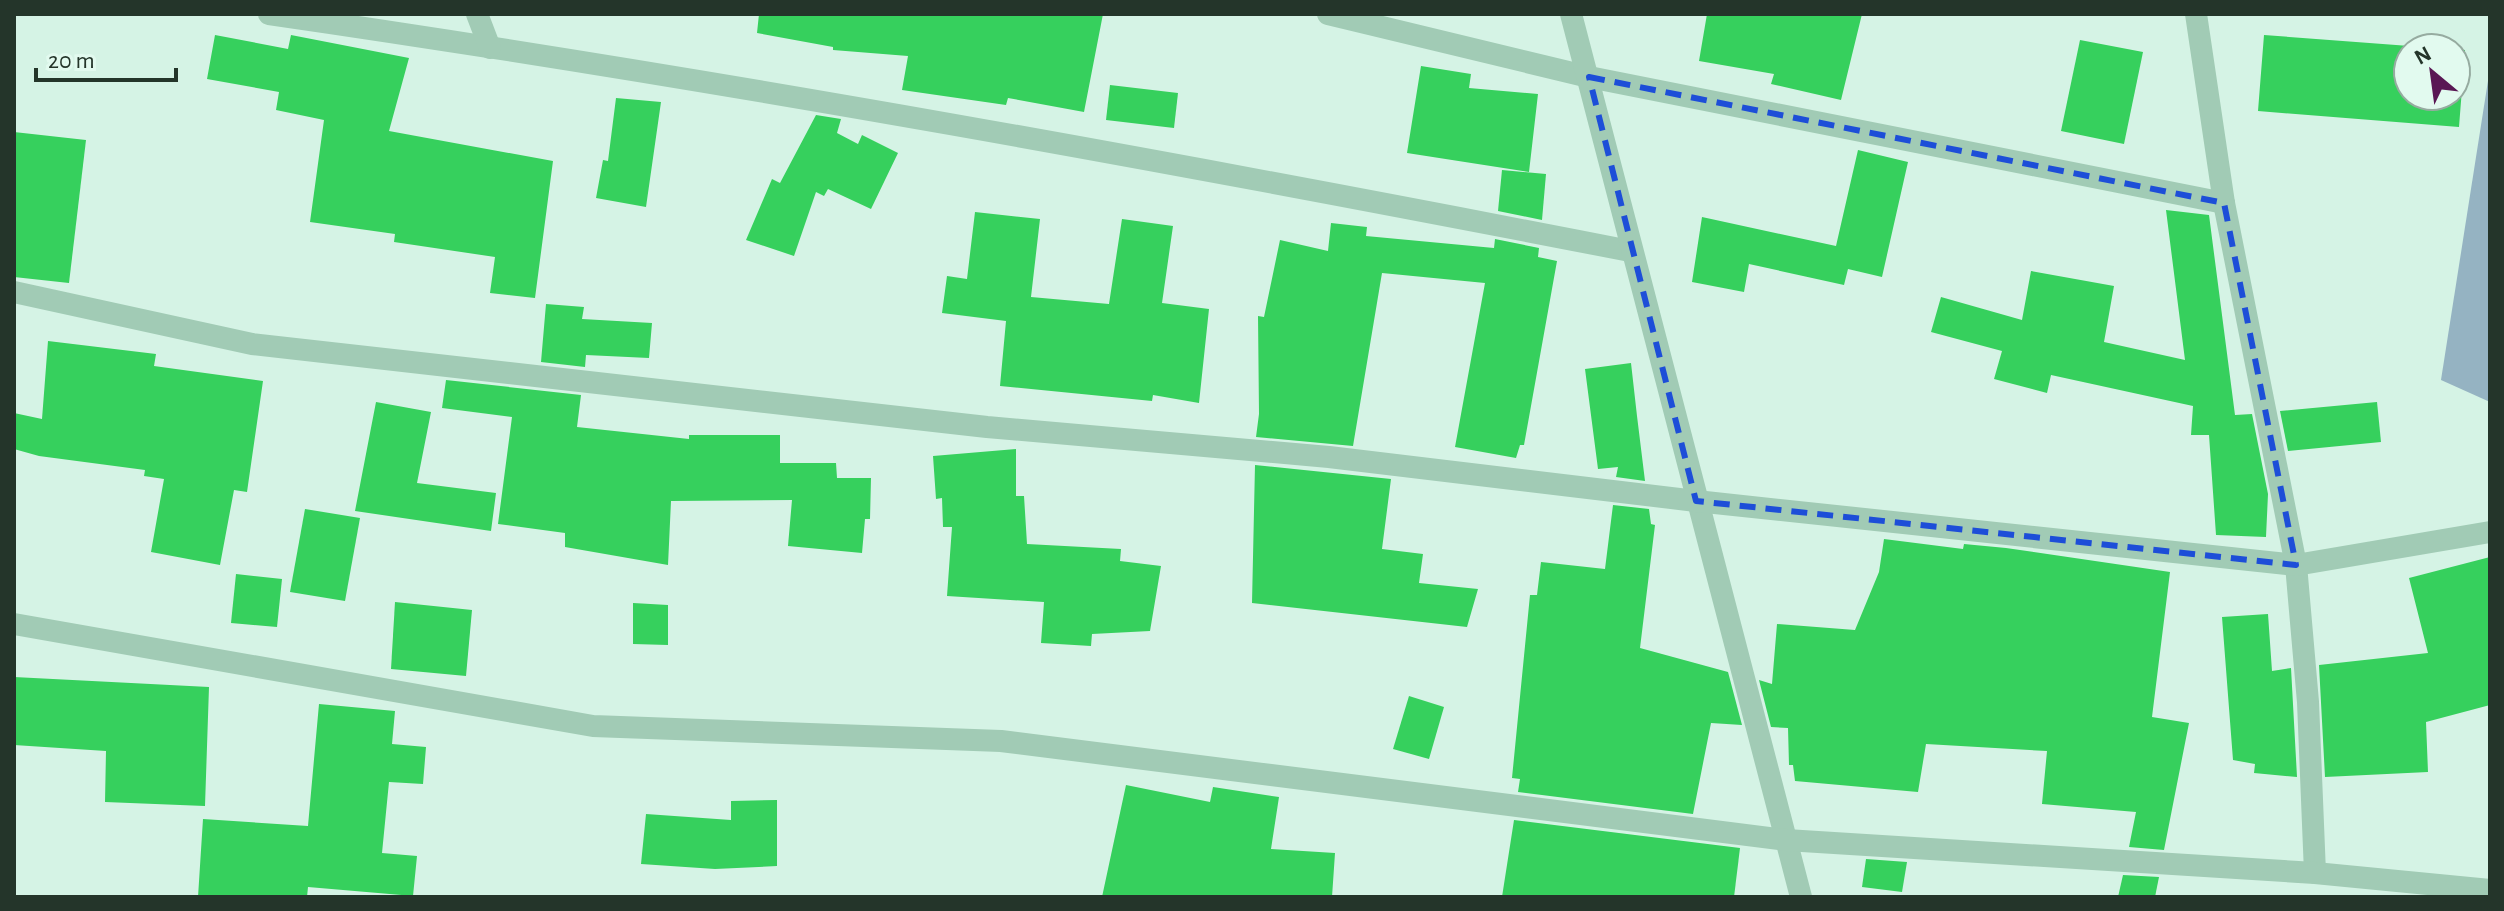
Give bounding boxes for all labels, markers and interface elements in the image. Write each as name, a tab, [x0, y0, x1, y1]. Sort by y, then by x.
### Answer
scale bar	[36, 32, 176, 82]
north arrow	[2392, 32, 2472, 112]
text: N	[2411, 42, 2435, 69]
text: 20 m	[48, 49, 95, 73]

